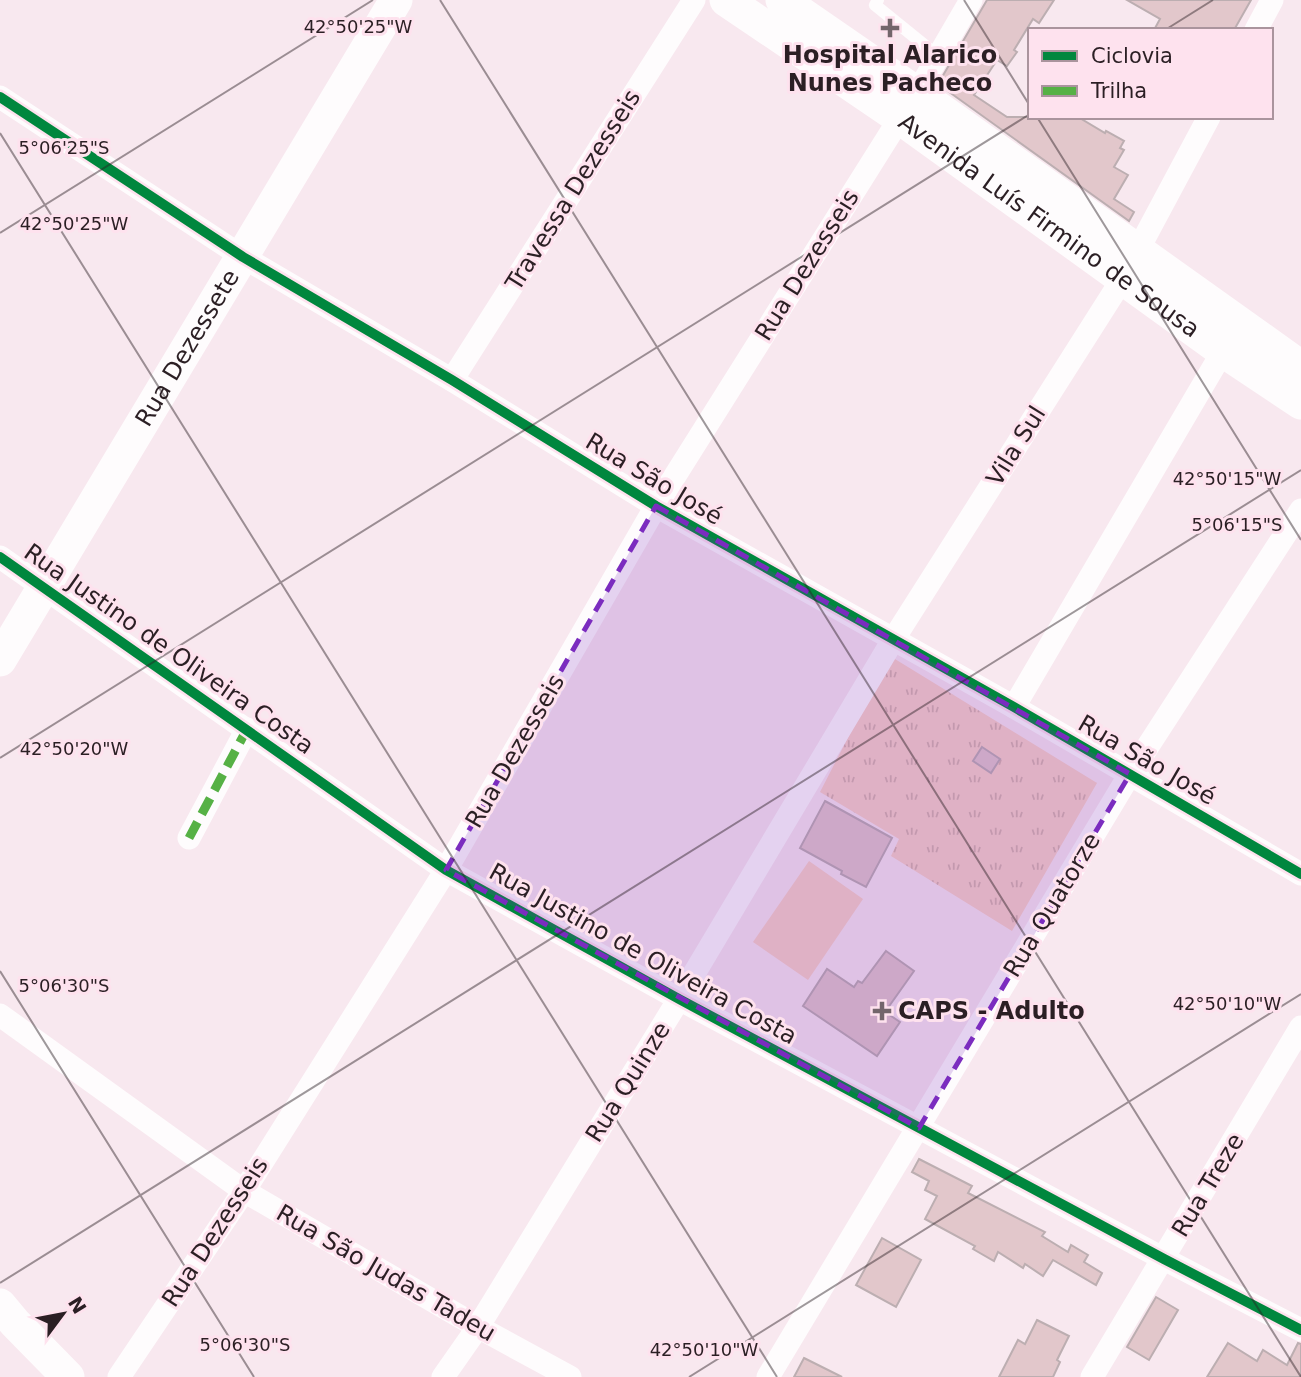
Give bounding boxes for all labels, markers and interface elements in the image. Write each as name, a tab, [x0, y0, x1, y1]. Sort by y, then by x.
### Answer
text: 42°50'25"W	[304, 16, 413, 37]
marker: Hospital Alarico Nunes Pacheco	[880, 18, 900, 38]
legend	[1028, 28, 1273, 119]
place label: Hospital Alarico Nunes Pacheco	[783, 41, 997, 97]
text: Ciclovia	[1091, 44, 1173, 68]
text: Trilha	[1090, 79, 1147, 103]
street label: Travessa Dezesseis	[499, 84, 646, 296]
street label: Avenida Luís Firmino de Sousa	[893, 108, 1205, 343]
text: 5°06'25"S	[19, 137, 109, 158]
street label: Rua Dezesseis	[749, 184, 865, 346]
text: 42°50'25"W	[20, 213, 129, 234]
street label: Rua Dezessete	[130, 264, 245, 431]
street label: Vila Sul	[981, 401, 1051, 491]
street label: Rua São José	[581, 427, 727, 531]
text: 42°50'15"W	[1173, 468, 1282, 489]
text: 5°06'15"S	[1192, 514, 1282, 535]
street label: Rua Justino de Oliveira Costa	[19, 538, 319, 760]
street label: Rua Dezesseis	[460, 669, 570, 833]
street label: Rua São José	[1073, 709, 1221, 811]
text: 42°50'20"W	[20, 738, 129, 759]
street label: Rua Quatorze	[998, 828, 1106, 982]
street label: Rua Justino de Oliveira Costa	[484, 858, 802, 1050]
text: 5°06'30"S	[19, 975, 109, 996]
text: 42°50'10"W	[1173, 993, 1282, 1014]
place label: CAPS - Adulto	[898, 997, 1085, 1025]
marker: CAPS - Adulto	[872, 1001, 892, 1021]
street label: Rua Quinze	[580, 1017, 676, 1147]
street label: Rua Treze	[1166, 1128, 1250, 1242]
street label: Rua Dezesseis	[156, 1152, 274, 1312]
street label: Rua São Judas Tadeu	[271, 1199, 501, 1347]
north arrow	[28, 1279, 98, 1349]
text: N	[64, 1292, 91, 1318]
text: 5°06'30"S	[200, 1334, 290, 1355]
text: 42°50'10"W	[650, 1339, 759, 1360]

